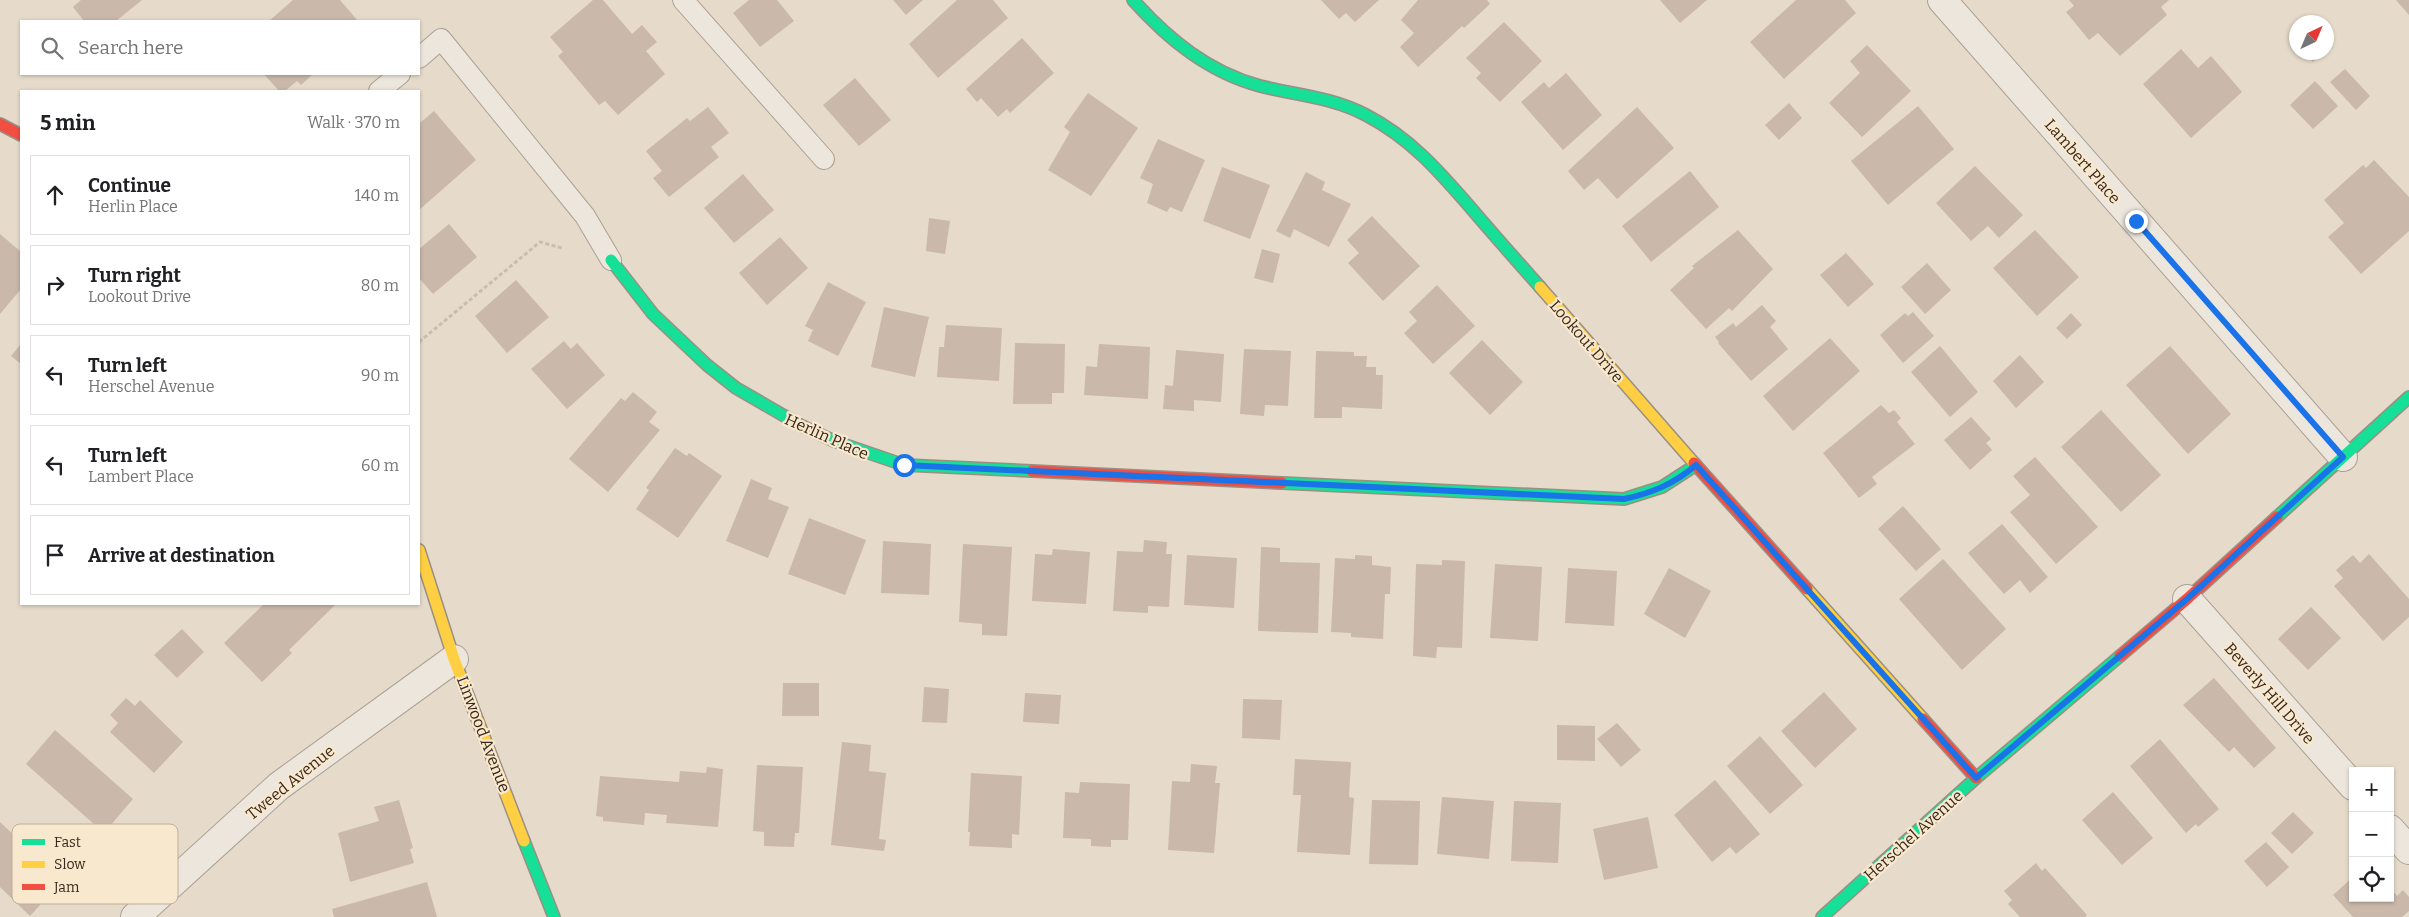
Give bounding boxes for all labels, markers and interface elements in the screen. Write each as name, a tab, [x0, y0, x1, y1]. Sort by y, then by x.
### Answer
north arrow	[2289, 15, 2334, 60]
search box	[20, 20, 420, 75]
icon: search	[38, 34, 66, 62]
text: Search here	[78, 36, 183, 59]
text: 5 min	[40, 110, 96, 136]
text: Walk · 370 m	[307, 113, 400, 132]
street label: Lambert Place	[2041, 115, 2125, 208]
text: Continue	[88, 174, 171, 197]
icon: ahead	[41, 181, 69, 209]
text: 140 m	[354, 186, 399, 205]
text: Herlin Place	[88, 197, 178, 216]
route end	[2125, 210, 2148, 233]
text: Turn right	[88, 264, 181, 287]
icon: right	[41, 271, 69, 299]
text: 80 m	[361, 276, 399, 295]
text: Lookout Drive	[88, 287, 191, 306]
street label: Lookout Drive	[1546, 296, 1628, 386]
text: Turn left	[88, 354, 167, 377]
icon: left	[41, 361, 69, 389]
text: 90 m	[361, 366, 399, 385]
text: Herschel Avenue	[88, 377, 214, 396]
street label: Herlin Place	[782, 410, 872, 463]
text: Turn left	[88, 444, 167, 467]
icon: left	[41, 451, 69, 479]
route start	[893, 454, 916, 477]
text: 60 m	[361, 456, 399, 475]
text: Lambert Place	[88, 467, 194, 486]
icon: arrive	[41, 541, 69, 569]
text: Arrive at destination	[88, 544, 275, 567]
street label: Beverly Hill Drive	[2221, 639, 2319, 748]
street label: Linwood Avenue	[453, 673, 514, 795]
street label: Tweed Avenue	[242, 741, 338, 824]
map controls	[2349, 767, 2394, 902]
button: +	[2349, 767, 2394, 812]
street label: Herschel Avenue	[1860, 786, 1967, 885]
button: −	[2349, 812, 2394, 857]
legend	[12, 824, 178, 904]
text: Fast	[54, 834, 81, 851]
text: Slow	[54, 856, 86, 873]
button: locate	[2349, 857, 2394, 902]
text: Jam	[53, 879, 80, 896]

